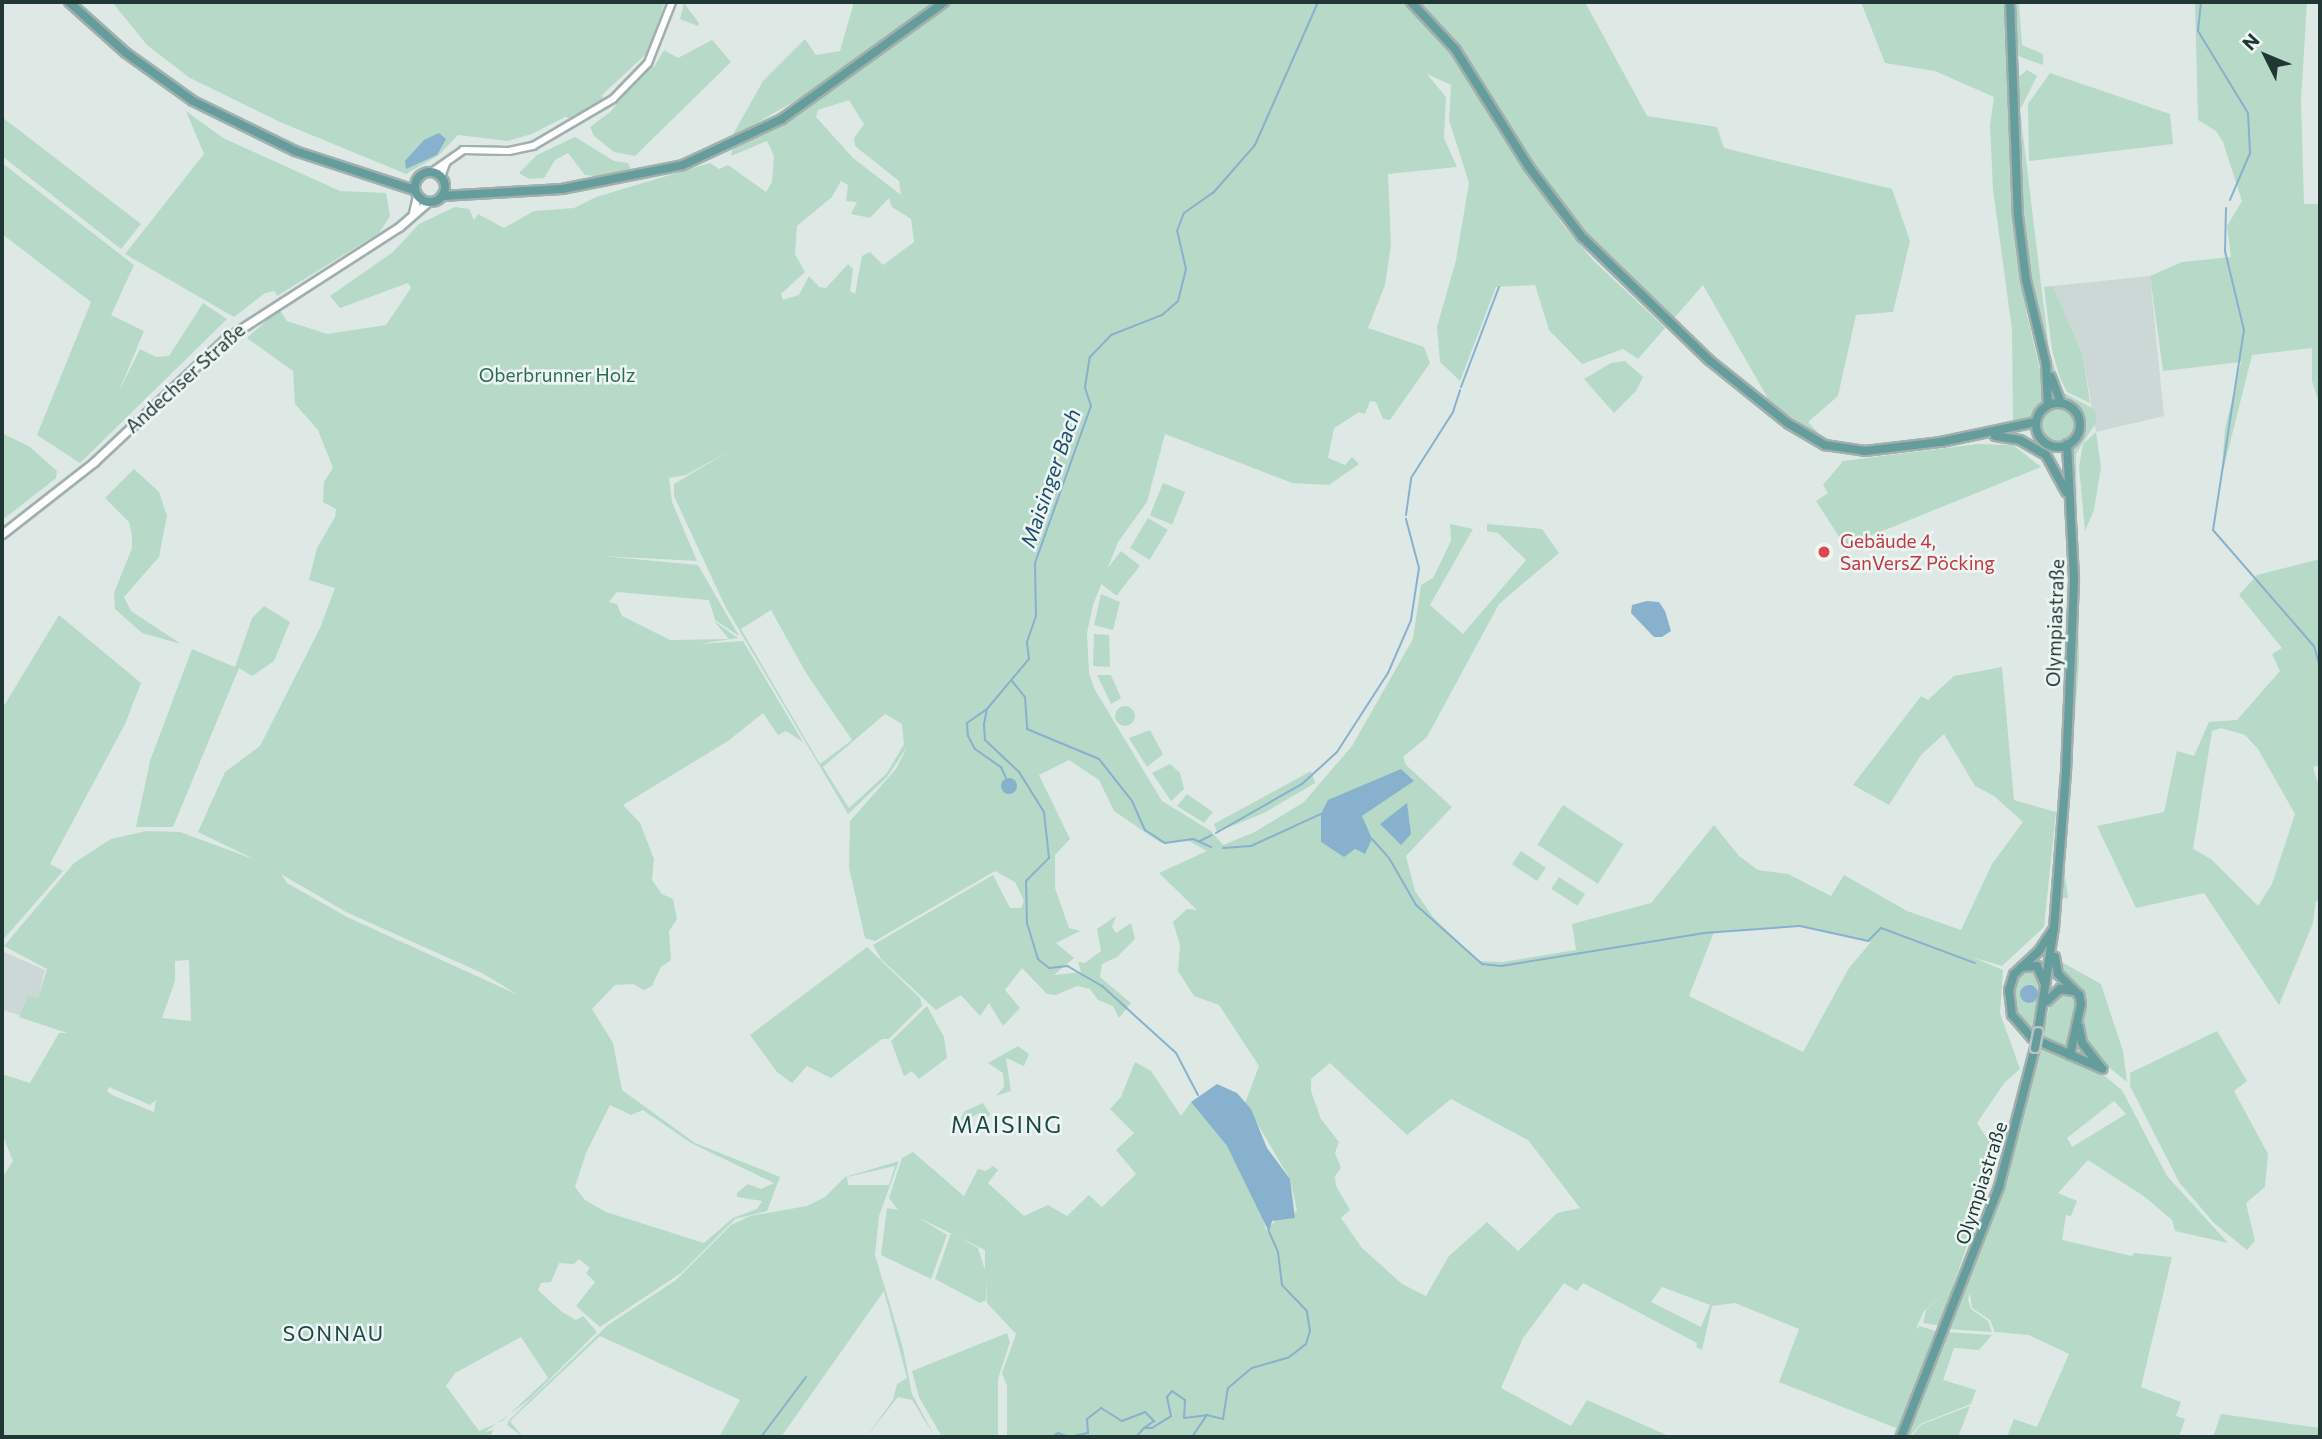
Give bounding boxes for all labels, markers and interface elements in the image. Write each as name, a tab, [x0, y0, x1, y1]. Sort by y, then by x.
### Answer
north arrow	[2231, 21, 2301, 91]
text: N	[2237, 28, 2264, 54]
street label: Andechser Straße	[121, 318, 249, 438]
park label: Oberbrunner Holz	[479, 364, 635, 386]
water label: Maisinger Bach	[1015, 405, 1085, 551]
place label: Gebäude 4, SanVersZ Pöcking	[1840, 530, 1995, 574]
marker: Gebäude 4, SanVersZ Pöcking	[1814, 542, 1834, 562]
street label: Olympiastraße	[2041, 559, 2069, 687]
district label: MAISING	[952, 1110, 1062, 1138]
street label: Olympiastraße	[1950, 1119, 2012, 1247]
district label: SONNAU	[284, 1320, 384, 1346]

